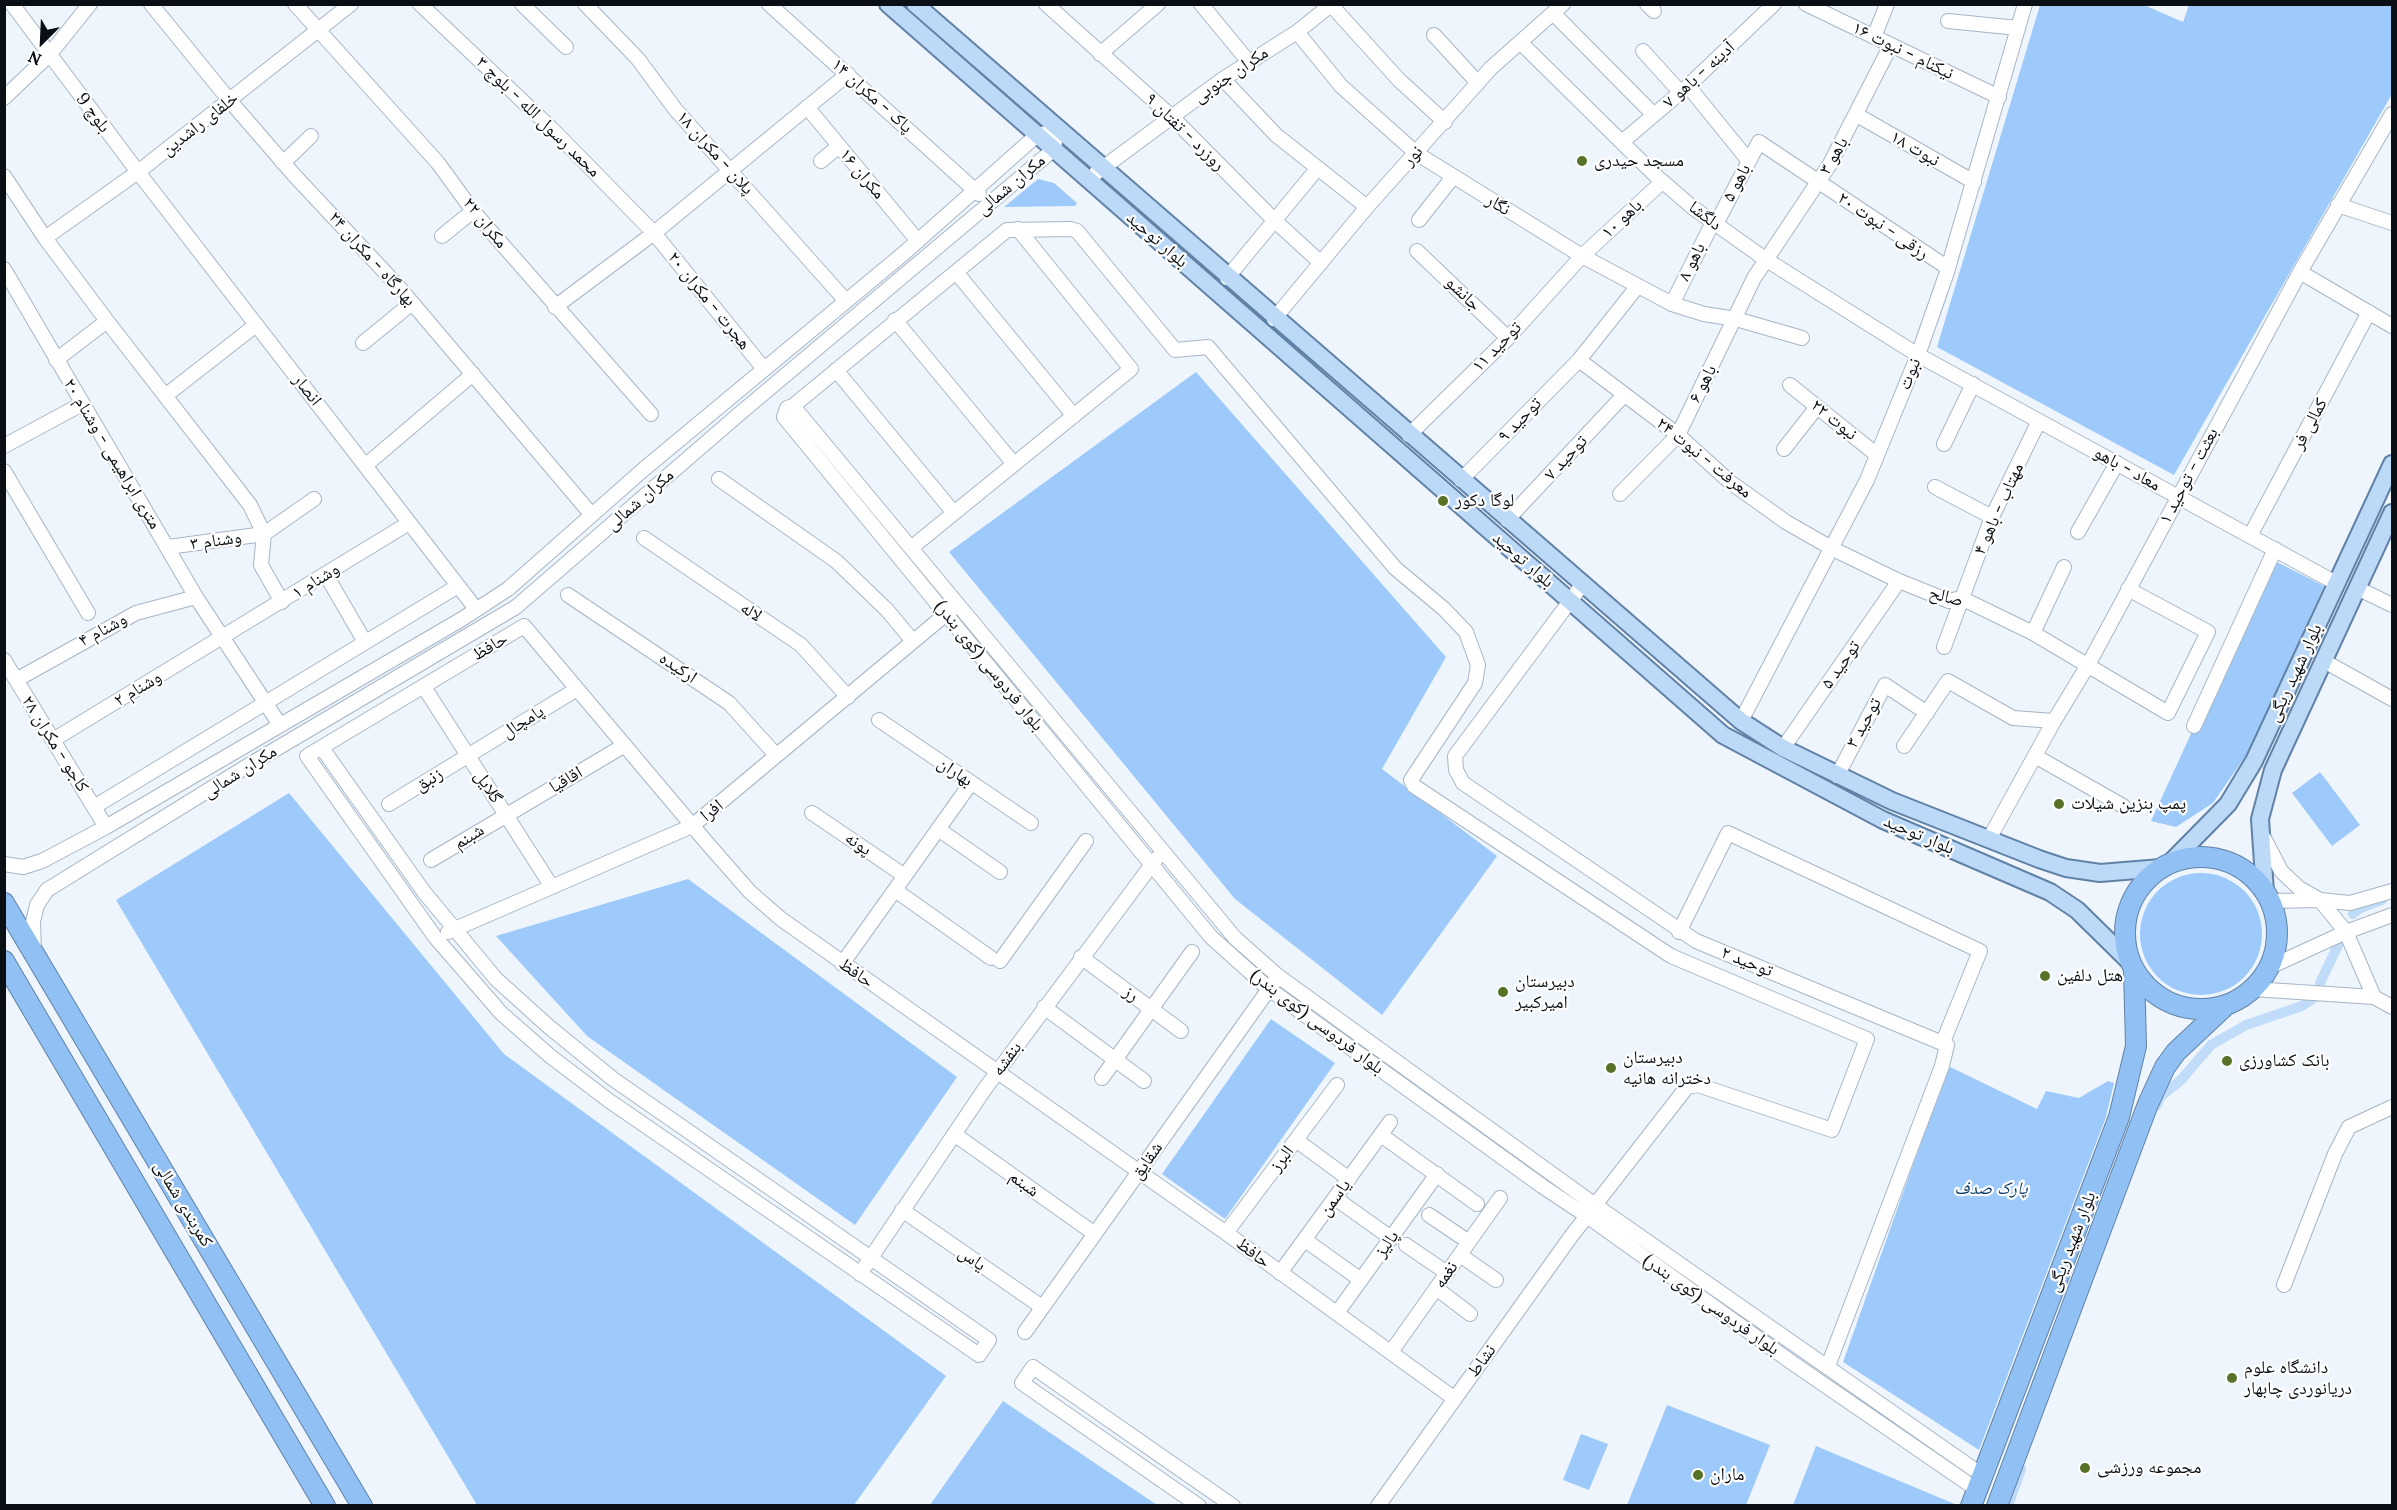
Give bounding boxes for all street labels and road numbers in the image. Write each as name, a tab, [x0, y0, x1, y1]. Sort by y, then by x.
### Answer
street label: نیکنام - نبوت ۱۶	[1849, 17, 1957, 85]
street label: آدینه - باهو ۷	[1659, 37, 1739, 113]
street label: مکران جنوبی	[1189, 42, 1273, 108]
street label: محمد رسول الله - بلوچ ۳	[471, 52, 605, 182]
street label: پاک - مکران ۱۴	[827, 54, 917, 138]
street label: خلفای راشدین	[157, 87, 243, 161]
street label: بلوچ 9	[71, 89, 115, 137]
street label: روزرد - تفتان ۹	[1141, 89, 1229, 175]
street label: پلان - مکران ۱۸	[672, 107, 758, 199]
street label: نبوت ۱۸	[1886, 126, 1944, 172]
street label: باهو ۳	[1815, 133, 1853, 179]
street label: نور	[1398, 141, 1428, 171]
street label: مکران ۱۶	[835, 144, 889, 204]
street label: مکران شمالی	[972, 150, 1050, 220]
street label: باهو ۵	[1718, 160, 1756, 206]
street label: رزقی - نبوت ۲۰	[1833, 188, 1933, 264]
street label: نگار	[1482, 189, 1514, 221]
street label: مکران ۲۲	[458, 193, 512, 253]
street label: باهو ۱۰	[1597, 195, 1647, 243]
street label: دلگشا	[1684, 197, 1726, 235]
street label: بهارگاه - مکران ۲۴	[324, 207, 420, 311]
street label: بلوار توحید	[1122, 207, 1192, 273]
street label: باهو ۸	[1674, 239, 1710, 285]
street label: هجرت - مکران ۲۰	[663, 248, 755, 354]
street label: جانشو	[1441, 272, 1485, 316]
street label: توحید ۱۱	[1468, 317, 1526, 377]
street label: نبوت	[1894, 355, 1926, 393]
street label: باهو ۶	[1684, 361, 1722, 407]
street label: انصار	[288, 370, 326, 410]
street label: ۲۰ متری ابراهیمی - وشنام	[58, 375, 166, 533]
street label: توحید ۹	[1494, 393, 1546, 447]
street label: نبوت ۲۲	[1806, 395, 1862, 445]
street label: کمالی فر	[2288, 395, 2332, 453]
street label: معرفت - نبوت ۲۴	[1652, 413, 1756, 503]
street label: بعثت - توحید ۱	[2155, 424, 2223, 528]
street label: توحید ۷	[1540, 431, 1592, 485]
street label: معاد - باهو	[2090, 442, 2164, 496]
street label: مهتاب - باهو ۴	[1969, 460, 2029, 558]
street label: مکران شمالی	[601, 465, 679, 535]
street label: وشنام ۳	[189, 527, 243, 555]
street label: بلوار توحید	[1488, 527, 1558, 593]
street label: وشنام ۱	[288, 558, 344, 604]
street label: صالح	[1927, 582, 1965, 612]
street label: بلوار فردوسی (کوی بندر)	[930, 596, 1048, 736]
street label: لاله	[736, 597, 766, 627]
street label: وشنام ۴	[75, 608, 131, 652]
street label: بلوار شهید ریگی	[2263, 620, 2327, 726]
street label: حافظ	[468, 628, 512, 666]
street label: توحید ۵	[1817, 637, 1865, 693]
street label: ارکیده	[655, 648, 701, 688]
street label: وشنام ۲	[110, 666, 166, 712]
street label: کاجو - مکران ۲۸	[17, 692, 93, 796]
street label: توحید ۳	[1841, 694, 1887, 752]
street label: پامچال	[498, 701, 548, 743]
street label: مکران شمالی	[199, 741, 281, 803]
street label: بهاران	[933, 752, 977, 792]
street label: اقاقیا	[545, 762, 587, 798]
street label: زنبق	[411, 763, 447, 797]
street label: گلایل	[469, 766, 507, 808]
street label: افرا	[696, 795, 728, 827]
street label: بلوار توحید	[1880, 810, 1958, 860]
street label: شبنم	[450, 819, 488, 855]
street label: پونه	[840, 827, 876, 861]
street label: توحید ۲	[1718, 942, 1776, 982]
street label: حافظ	[834, 953, 878, 993]
street label: بلوار فردوسی (کوی بندر)	[1246, 965, 1388, 1079]
street label: رز	[1119, 981, 1143, 1007]
street label: بنفشه	[987, 1038, 1027, 1080]
street label: شقایق	[1126, 1138, 1168, 1184]
street label: البرز	[1265, 1141, 1299, 1177]
street label: کمربندی شمالی	[149, 1157, 217, 1251]
street label: شبنم	[1005, 1166, 1043, 1202]
street label: یاسمن	[1314, 1175, 1356, 1221]
street label: بلوار شهید ریگی	[2043, 1189, 2101, 1295]
street label: پالیز	[1370, 1226, 1404, 1262]
street label: حافظ	[1232, 1233, 1274, 1273]
street label: یاس	[954, 1242, 990, 1276]
street label: بلوار فردوسی (کوی بندر)	[1639, 1250, 1783, 1360]
street label: نغمه	[1429, 1257, 1463, 1293]
street label: نشاط	[1463, 1340, 1501, 1382]

